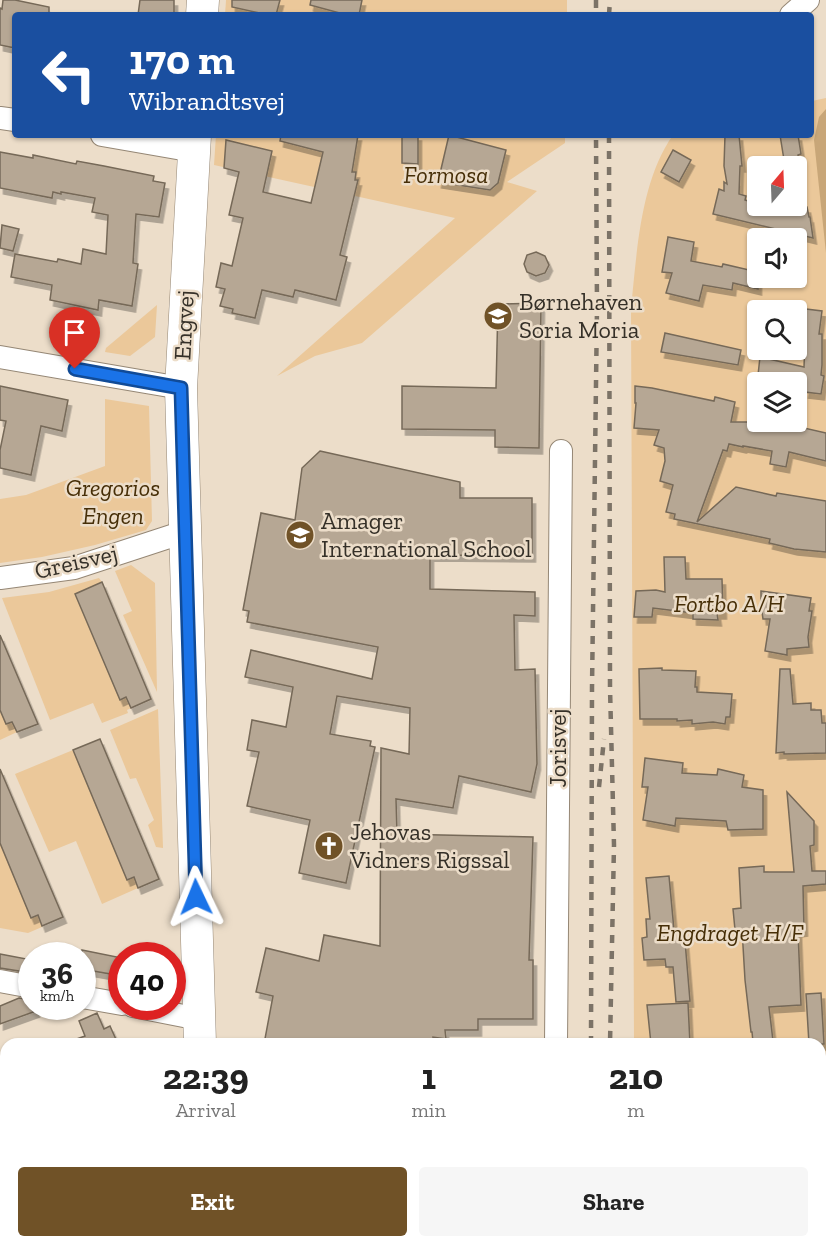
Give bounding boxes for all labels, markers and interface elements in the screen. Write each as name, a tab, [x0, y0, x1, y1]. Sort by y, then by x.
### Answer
text: 170 m	[129, 34, 235, 85]
icon: left	[30, 36, 108, 114]
text: Wibrandtsvej	[129, 85, 285, 117]
north arrow	[747, 156, 807, 216]
map controls	[747, 156, 807, 432]
park label: Formosa	[404, 160, 488, 189]
button: sound	[747, 228, 807, 288]
place label: Børnehaven Soria Moria	[519, 287, 643, 344]
street label: Engvej	[167, 289, 200, 361]
school or university icon: Børnehaven Soria Moria	[482, 300, 514, 332]
button: search	[747, 300, 807, 360]
pin	[49, 307, 100, 369]
icon: arrive	[58, 316, 91, 349]
button: layers	[747, 372, 807, 432]
park label: Gregorios Engen	[66, 473, 160, 530]
place label: Amager International School	[321, 506, 532, 563]
school or university icon: Amager International School	[284, 519, 316, 551]
street label: Greisvej	[32, 538, 120, 585]
park label: Fortbo A/H	[674, 589, 785, 618]
street label: Jorisvej	[543, 708, 572, 788]
place label: Jehovas Vidners Rigssal	[349, 817, 510, 874]
church icon: Jehovas Vidners Rigssal	[313, 830, 345, 862]
position arrow	[164, 865, 228, 929]
park label: Engdraget H/F	[656, 918, 804, 947]
speed limit sign: 40	[108, 942, 186, 1020]
text: 36	[41, 956, 73, 992]
text: km/h	[40, 987, 74, 1005]
text: 22:39	[163, 1055, 249, 1098]
text: 1	[421, 1055, 436, 1098]
text: 210	[609, 1055, 663, 1098]
text: Arrival	[176, 1098, 236, 1122]
text: min	[412, 1098, 446, 1122]
text: m	[627, 1098, 645, 1122]
button: Exit	[18, 1167, 407, 1236]
button: Share	[419, 1167, 808, 1236]

